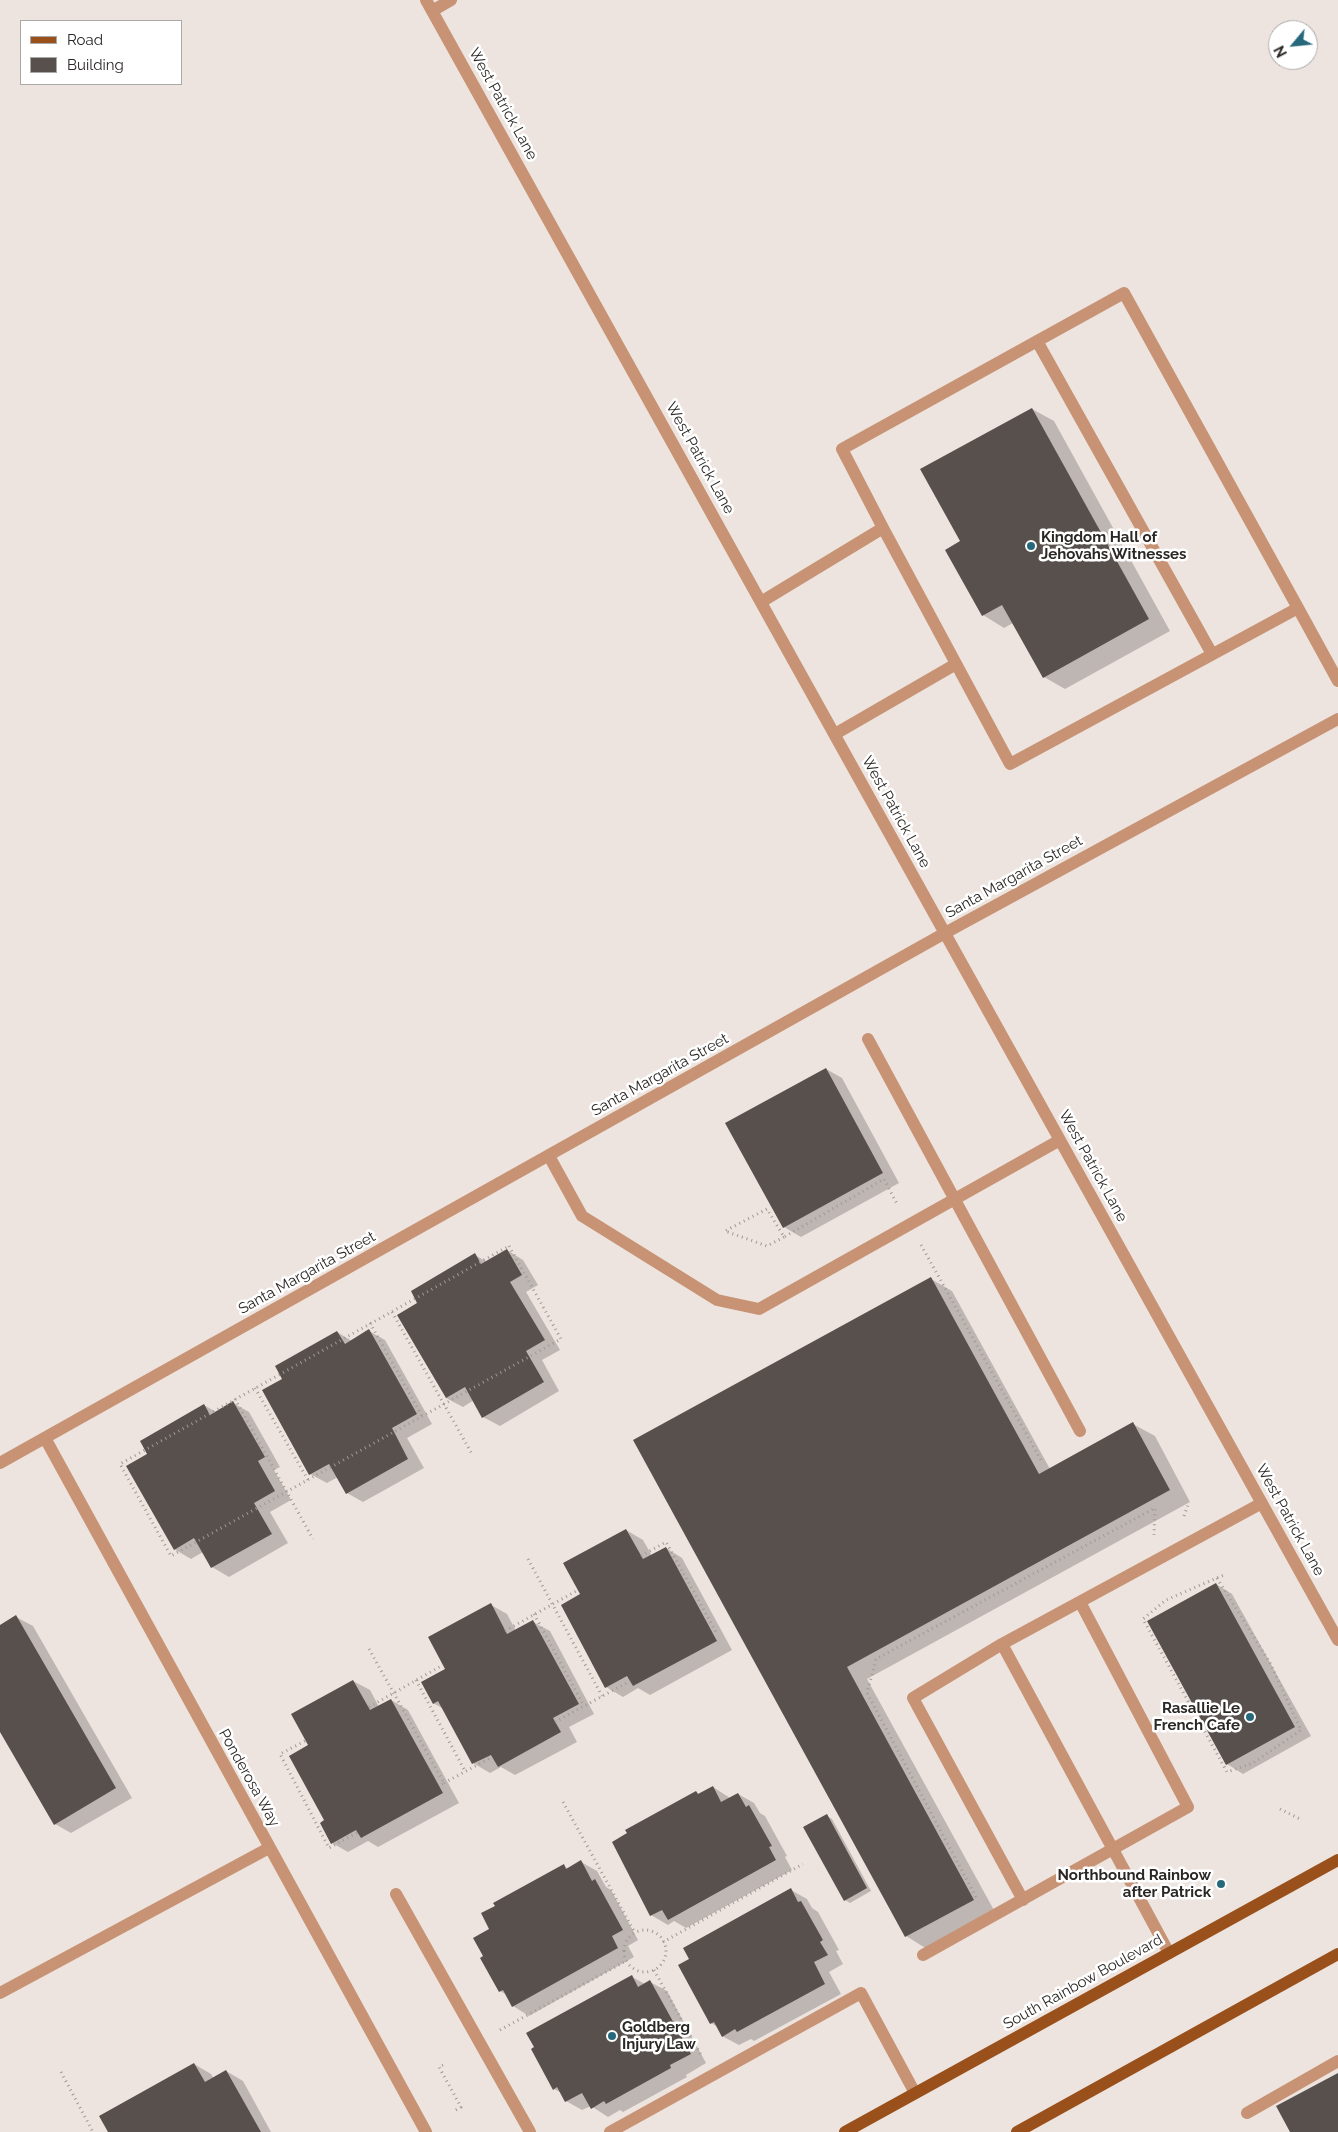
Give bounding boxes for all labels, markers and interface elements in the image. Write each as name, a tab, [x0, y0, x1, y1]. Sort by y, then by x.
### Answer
legend	[20, 20, 182, 85]
north arrow	[1268, 20, 1318, 70]
text: Road	[67, 31, 103, 49]
text: N	[1271, 43, 1290, 60]
street label: West Patrick Lane	[465, 45, 541, 163]
text: Building	[67, 56, 124, 74]
street label: West Patrick Lane	[662, 399, 738, 517]
place label: Kingdom Hall of Jehovahs Witnesses	[1041, 528, 1186, 563]
marker: Kingdom Hall of Jehovahs Witnesses	[1025, 540, 1037, 552]
street label: West Patrick Lane	[858, 753, 934, 871]
street label: Santa Margarita Street	[942, 832, 1086, 922]
street label: Santa Margarita Street	[588, 1030, 732, 1120]
street label: West Patrick Lane	[1055, 1107, 1131, 1225]
street label: Santa Margarita Street	[235, 1228, 379, 1318]
street label: West Patrick Lane	[1252, 1461, 1328, 1579]
place label: Rasallie Le French Cafe	[1154, 1699, 1240, 1734]
marker: Rasallie Le French Cafe	[1244, 1711, 1256, 1723]
street label: Ponderosa Way	[215, 1726, 283, 1830]
place label: Northbound Rainbow after Patrick	[1058, 1866, 1211, 1901]
marker: Northbound Rainbow after Patrick	[1215, 1878, 1227, 1890]
street label: South Rainbow Boulevard	[1000, 1931, 1166, 2033]
place label: Goldberg Injury Law	[622, 2018, 696, 2053]
marker: Goldberg Injury Law	[606, 2030, 618, 2042]

